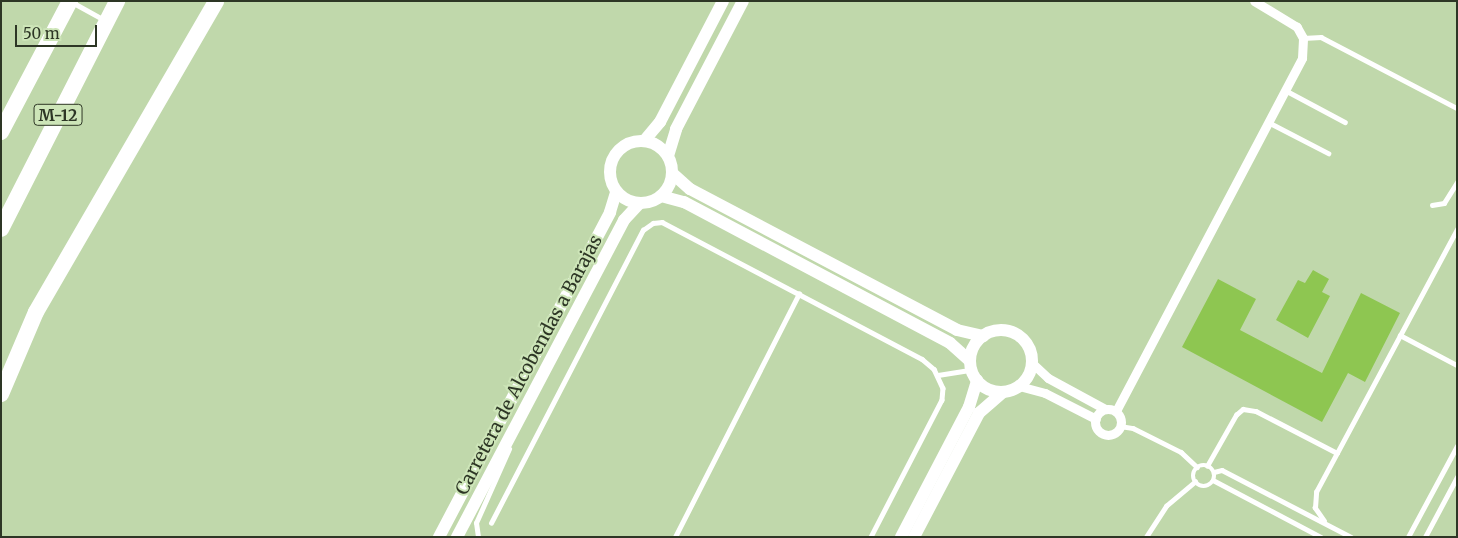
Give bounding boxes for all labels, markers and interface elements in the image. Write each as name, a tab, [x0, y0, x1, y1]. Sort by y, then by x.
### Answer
scale bar	[18, 15, 100, 47]
text: 50 m	[23, 24, 60, 43]
road number: M-12	[33, 102, 83, 128]
street label: Carretera de Alcobendas a Barajas	[451, 231, 607, 499]

